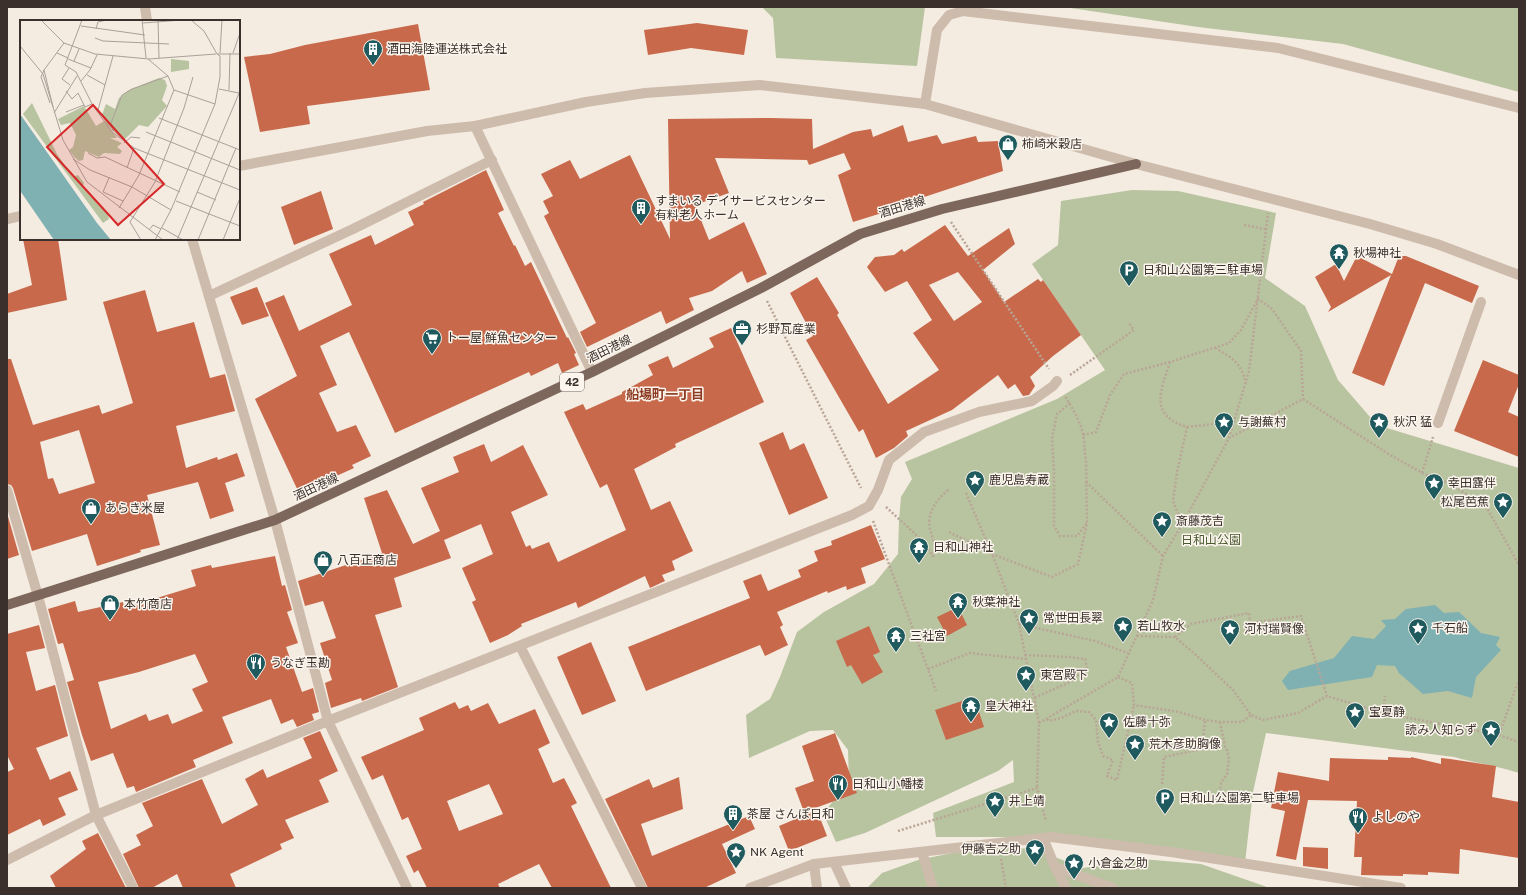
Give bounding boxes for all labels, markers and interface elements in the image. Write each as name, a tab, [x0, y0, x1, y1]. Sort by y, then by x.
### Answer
inset map	[20, 20, 240, 240]
building icon: 酒田海陸運送株式会社	[362, 38, 384, 66]
place label: 酒田海陸運送株式会社	[387, 42, 507, 56]
shop icon: 柿崎米穀店	[997, 133, 1019, 161]
place label: 柿崎米穀店	[1022, 137, 1082, 151]
street label: 酒田港線	[877, 193, 927, 221]
place label: すまいる デイサービスセンター 有料老人ホーム	[655, 194, 826, 222]
building icon: すまいる デイサービスセンター 有料老人ホーム	[630, 197, 652, 225]
temple icon: 秋場神社	[1328, 242, 1350, 270]
place label: 秋場神社	[1353, 246, 1401, 260]
parking icon: 日和山公園第三駐車場	[1118, 259, 1140, 287]
place label: 日和山公園第三駐車場	[1143, 263, 1263, 277]
office icon: 杉野瓦産業	[731, 318, 753, 346]
place label: 杉野瓦産業	[756, 322, 816, 336]
supermarket icon: トー屋 鮮魚センター	[421, 327, 443, 355]
place label: トー屋 鮮魚センター	[446, 331, 557, 345]
street label: 酒田港線	[584, 332, 634, 366]
road number: 42	[560, 373, 584, 391]
district label: 船場町一丁目	[626, 387, 704, 402]
place icon: 与謝蕪村	[1213, 411, 1235, 439]
place icon: 秋沢 猛	[1368, 411, 1390, 439]
place label: 与謝蕪村	[1238, 415, 1287, 429]
place label: 秋沢 猛	[1393, 415, 1432, 429]
place icon: 鹿児島寿蔵	[964, 469, 986, 497]
street label: 酒田港線	[291, 471, 341, 503]
place icon: 幸田露伴	[1423, 472, 1445, 500]
place label: 鹿児島寿蔵	[989, 473, 1049, 487]
place label: 幸田露伴	[1448, 476, 1496, 490]
place icon: 松尾芭蕉	[1492, 491, 1514, 519]
place label: 松尾芭蕉	[1441, 495, 1489, 509]
shop icon: あらき米屋	[80, 497, 102, 525]
place label: あらき米屋	[105, 501, 165, 515]
place icon: 斎藤茂吉	[1151, 510, 1173, 538]
place label: 斎藤茂吉	[1176, 514, 1224, 528]
park label: 日和山公園	[1181, 533, 1241, 547]
temple icon: 日和山神社	[908, 536, 930, 564]
place label: 日和山神社	[933, 540, 993, 554]
shop icon: 八百正商店	[312, 549, 334, 577]
place label: 八百正商店	[337, 553, 397, 567]
temple icon: 秋葉神社	[947, 591, 969, 619]
shop icon: 本竹商店	[99, 593, 121, 621]
place label: 秋葉神社	[972, 595, 1020, 609]
place label: 本竹商店	[124, 597, 172, 611]
place icon: 常世田長翠	[1018, 607, 1040, 635]
place label: 常世田長翠	[1043, 611, 1103, 625]
place icon: 若山牧水	[1112, 615, 1134, 643]
place icon: 千石船	[1407, 617, 1429, 645]
place icon: 河村瑞賢像	[1219, 618, 1241, 646]
place label: 若山牧水	[1137, 619, 1185, 633]
place label: 千石船	[1432, 621, 1468, 635]
place label: 河村瑞賢像	[1244, 622, 1304, 636]
temple icon: 三社宮	[885, 625, 907, 653]
place label: 三社宮	[910, 629, 946, 643]
restaurant icon: うなぎ玉勘	[245, 652, 267, 680]
place label: うなぎ玉勘	[270, 656, 330, 670]
place icon: 東宮殿下	[1015, 664, 1037, 692]
place label: 東宮殿下	[1040, 668, 1088, 682]
temple icon: 皇大神社	[960, 695, 982, 723]
place label: 皇大神社	[985, 699, 1033, 713]
place icon: 宝夏静	[1344, 701, 1366, 729]
place label: 宝夏静	[1369, 705, 1405, 719]
place icon: 佐藤十弥	[1098, 711, 1120, 739]
place label: 佐藤十弥	[1123, 715, 1171, 729]
place icon: 読み人知らず	[1480, 719, 1502, 747]
place label: 読み人知らず	[1405, 723, 1477, 737]
place icon: 荒木彦助胸像	[1124, 733, 1146, 761]
place label: 荒木彦助胸像	[1149, 737, 1221, 751]
restaurant icon: 日和山小幡楼	[827, 773, 849, 801]
place label: 日和山小幡楼	[852, 777, 924, 791]
parking icon: 日和山公園第二駐車場	[1154, 787, 1176, 815]
place icon: 井上靖	[984, 790, 1006, 818]
place label: 日和山公園第二駐車場	[1179, 791, 1299, 805]
place label: 井上靖	[1009, 794, 1045, 808]
building icon: 茶屋 さんぽ日和	[722, 803, 744, 831]
restaurant icon: よしのや	[1347, 806, 1369, 834]
place label: 茶屋 さんぽ日和	[747, 807, 834, 821]
place label: よしのや	[1372, 810, 1420, 824]
place icon: 伊藤吉之助	[1024, 838, 1046, 866]
place icon: NK Agent	[725, 841, 747, 869]
place label: 伊藤吉之助	[961, 842, 1021, 856]
place label: NK Agent	[750, 845, 804, 859]
place icon: 小倉金之助	[1063, 852, 1085, 880]
place label: 小倉金之助	[1088, 856, 1148, 870]

